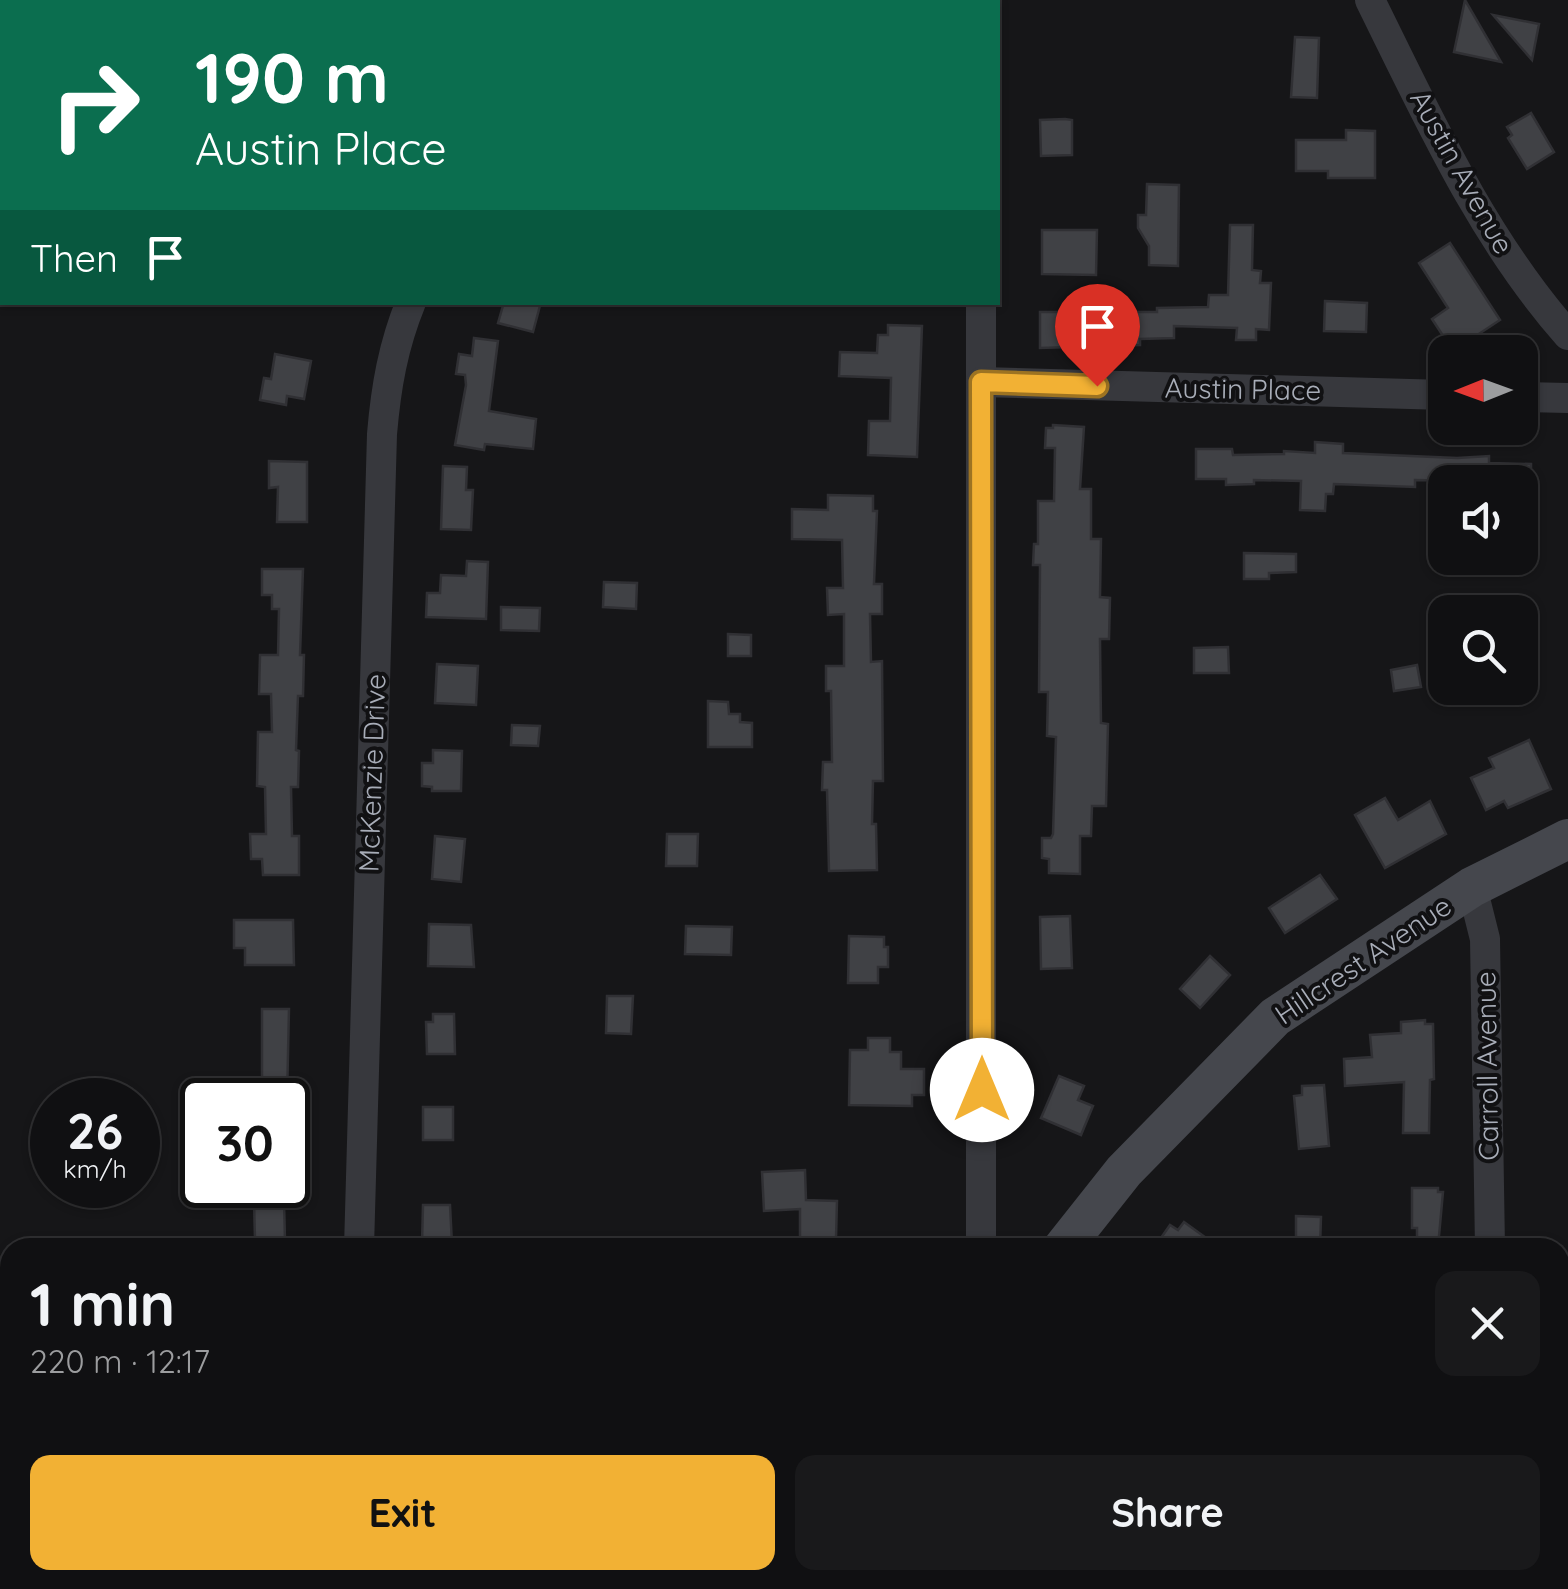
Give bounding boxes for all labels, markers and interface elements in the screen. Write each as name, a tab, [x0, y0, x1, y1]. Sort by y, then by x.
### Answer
text: 190 m	[195, 33, 389, 121]
icon: right	[30, 40, 160, 170]
street label: Austin Avenue	[1403, 84, 1522, 260]
text: Austin Place	[195, 120, 447, 176]
icon: arrive	[138, 230, 193, 285]
text: Then	[30, 234, 118, 282]
pin	[1055, 284, 1140, 387]
icon: arrive	[1070, 299, 1125, 354]
north arrow	[1428, 335, 1538, 445]
map controls	[1428, 335, 1538, 705]
street label: Austin Place	[1164, 370, 1322, 407]
button: sound	[1428, 465, 1538, 575]
button: search	[1428, 595, 1538, 705]
street label: McKenzie Drive	[351, 673, 392, 873]
street label: Hillcrest Avenue	[1268, 888, 1458, 1031]
street label: Carroll Avenue	[1467, 971, 1506, 1161]
position arrow	[930, 1038, 1034, 1142]
speed limit sign: 30	[180, 1078, 310, 1208]
text: 26	[67, 1099, 123, 1162]
text: km/h	[63, 1153, 127, 1184]
text: 1 min	[30, 1266, 175, 1341]
button: close	[1435, 1271, 1540, 1376]
text: 220 m · 12:17	[30, 1341, 210, 1381]
button: Exit	[30, 1455, 775, 1570]
button: Share	[795, 1455, 1540, 1570]

